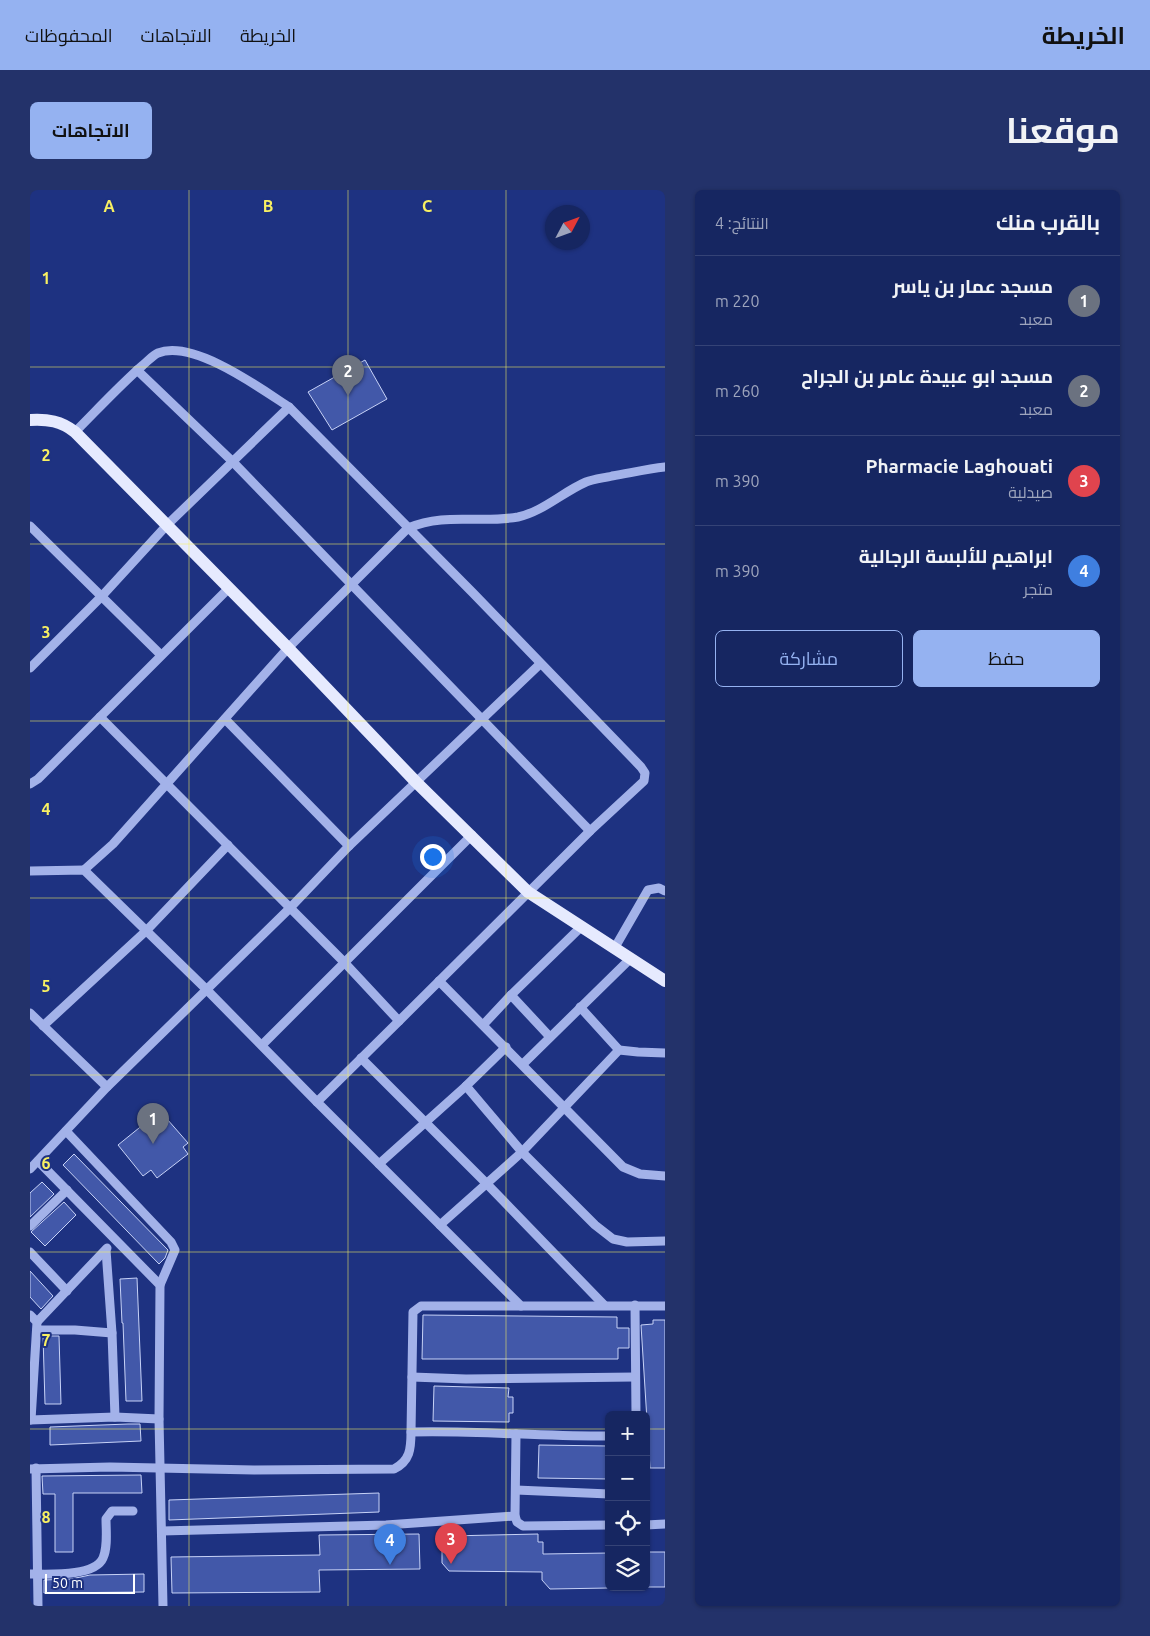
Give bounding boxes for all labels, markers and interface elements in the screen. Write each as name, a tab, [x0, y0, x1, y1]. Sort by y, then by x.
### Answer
text: الخريطة	[1042, 22, 1125, 49]
text: المحفوظات	[25, 25, 113, 45]
text: الاتجاهات	[141, 25, 212, 45]
text: الخريطة	[240, 25, 296, 45]
button: الاتجاهات	[30, 102, 152, 159]
text: موقعنا	[1006, 110, 1120, 150]
text: A	[103, 197, 115, 215]
text: B	[263, 197, 273, 215]
text: C	[422, 197, 432, 215]
north arrow	[545, 205, 590, 250]
text: بالقرب منك	[996, 210, 1100, 234]
text: النتائج: 4	[715, 214, 769, 232]
text: 1	[41, 269, 51, 287]
text: مسجد عمار بن ياسر	[893, 275, 1053, 297]
text: 220 m	[715, 292, 760, 310]
text: 1	[1079, 292, 1089, 310]
text: معبد	[1019, 310, 1053, 328]
pin: 2	[332, 355, 364, 396]
text: مسجد ابو عبيدة عامر بن الجراح	[801, 365, 1053, 387]
text: 260 m	[715, 382, 760, 400]
text: 2	[1079, 382, 1089, 400]
text: معبد	[1019, 400, 1053, 418]
text: 2	[41, 446, 51, 464]
text: Pharmacie Laghouati	[865, 455, 1053, 477]
text: 390 m	[715, 472, 760, 490]
text: 3	[1079, 472, 1089, 490]
text: صيدلية	[1008, 483, 1053, 501]
text: ابراهيم للألبسة الرجالية	[859, 545, 1053, 567]
text: 390 m	[715, 562, 760, 580]
text: 4	[1079, 562, 1089, 580]
text: متجر	[1024, 580, 1053, 598]
text: 3	[41, 623, 51, 641]
button: مشاركة	[715, 630, 903, 687]
button: حفظ	[913, 630, 1100, 687]
text: 4	[41, 800, 51, 818]
your location	[420, 844, 446, 870]
text: 5	[41, 977, 51, 995]
pin: 1	[137, 1103, 169, 1144]
text: 6	[41, 1154, 51, 1172]
text: 7	[41, 1331, 51, 1349]
map controls	[605, 1411, 650, 1591]
button: +	[605, 1411, 650, 1456]
button: −	[605, 1456, 650, 1501]
button: locate	[605, 1501, 650, 1546]
text: 8	[41, 1508, 51, 1526]
pin: 3	[435, 1523, 467, 1564]
pin: 4	[374, 1524, 406, 1565]
button: layers	[605, 1546, 650, 1591]
scale bar	[45, 1571, 135, 1594]
text: 50 m	[52, 1575, 83, 1591]

